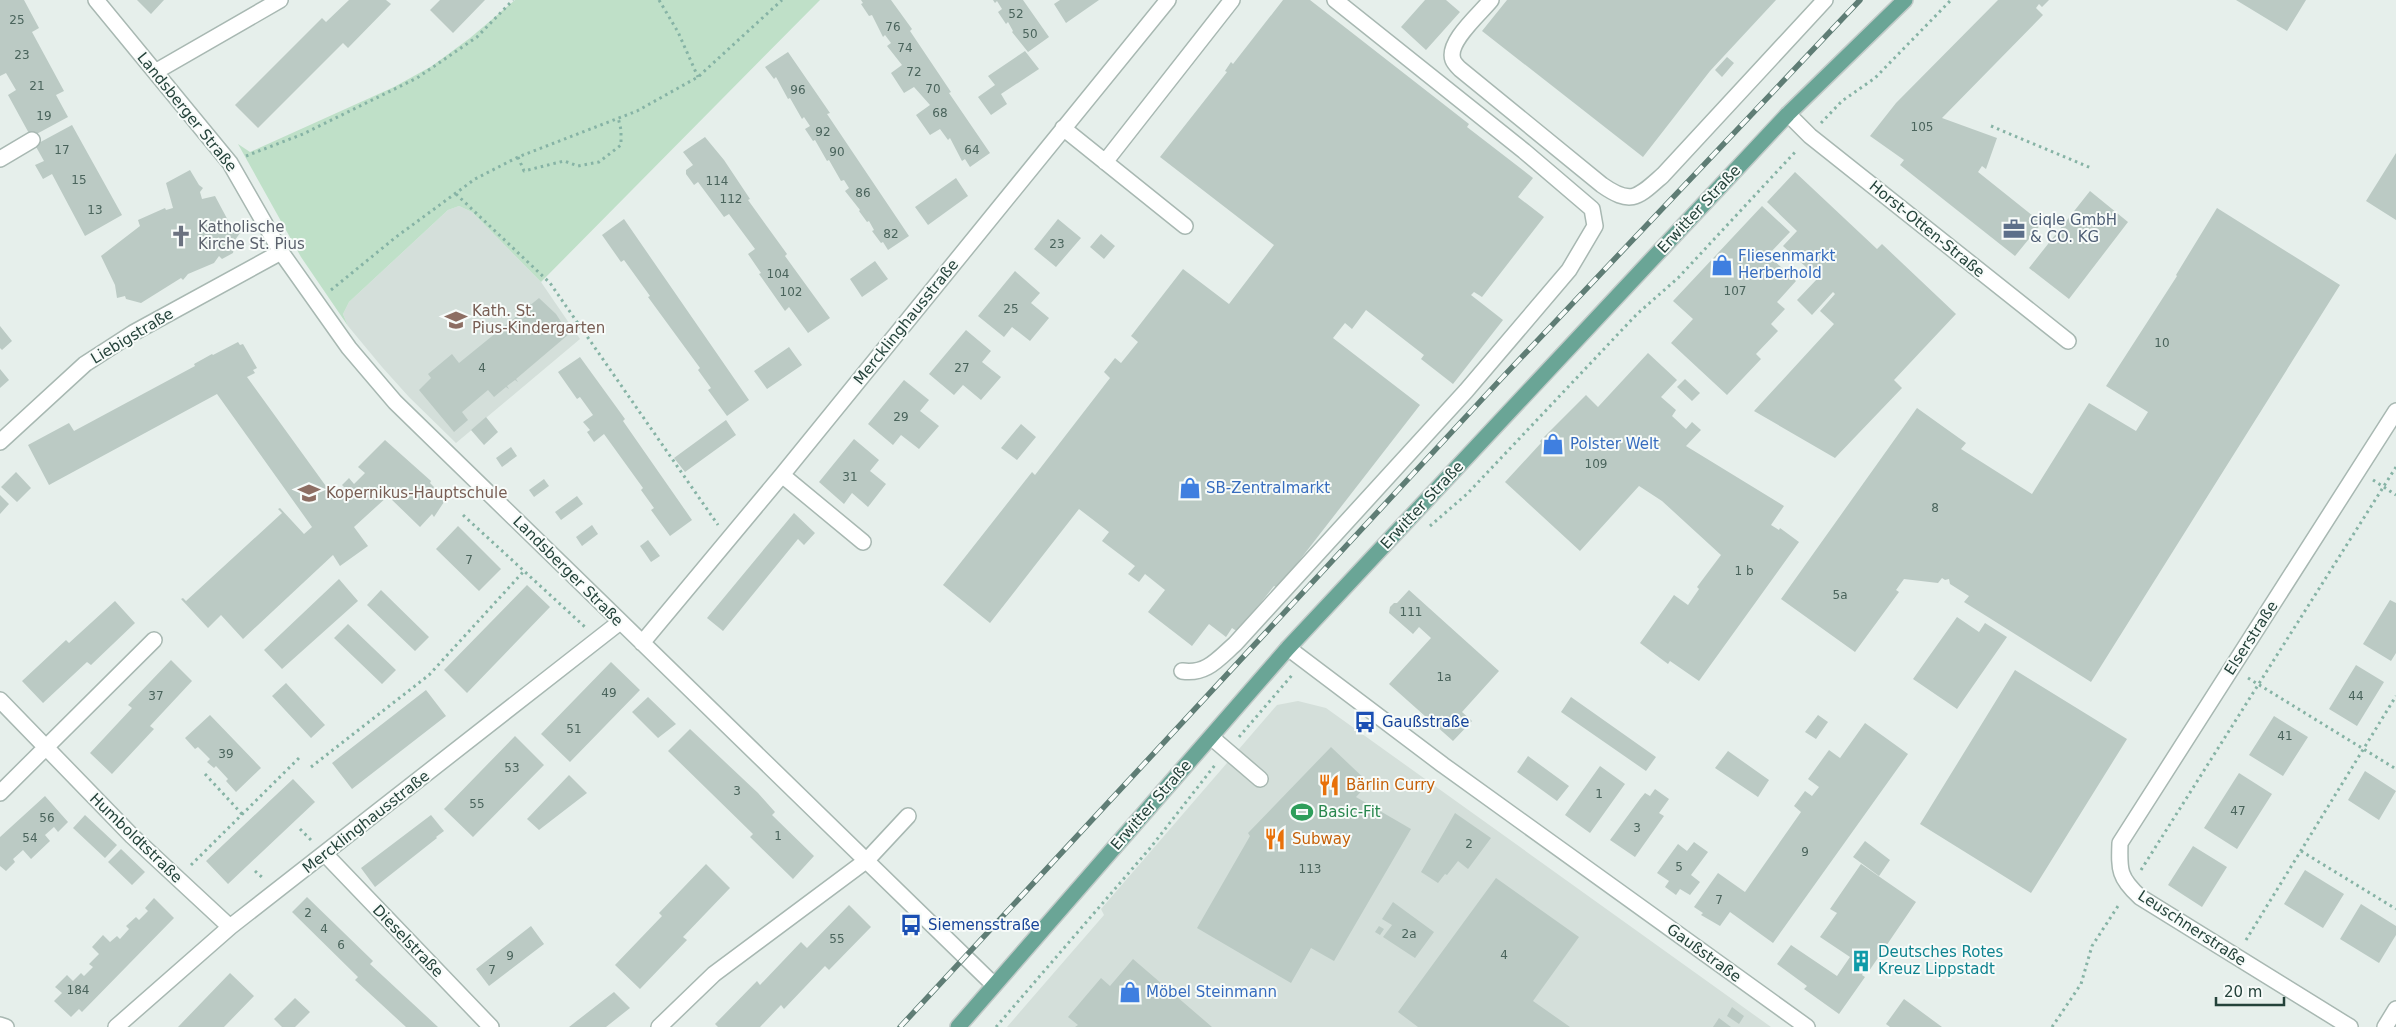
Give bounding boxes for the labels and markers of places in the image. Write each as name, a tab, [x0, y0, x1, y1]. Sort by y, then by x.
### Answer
place label: ciqle GmbH & CO. KG	[2030, 211, 2117, 246]
office icon: ciqle GmbH & CO. KG	[2001, 216, 2027, 242]
place label: Katholische Kirche St. Pius	[198, 218, 305, 253]
church icon: Katholische Kirche St. Pius	[168, 223, 194, 249]
place label: Fliesenmarkt Herberhold	[1738, 247, 1835, 282]
shop icon: Fliesenmarkt Herberhold	[1709, 252, 1735, 278]
place label: Kath. St. Pius-Kindergarten	[472, 302, 605, 337]
school or university icon: Kath. St. Pius-Kindergarten	[443, 307, 469, 333]
shop icon: Polster Welt	[1540, 431, 1566, 457]
place label: Polster Welt	[1570, 435, 1659, 453]
shop icon: SB-Zentralmarkt	[1177, 475, 1203, 501]
place label: SB-Zentralmarkt	[1206, 479, 1330, 497]
school or university icon: Kopernikus-Hauptschule	[296, 480, 322, 506]
place label: Kopernikus-Hauptschule	[326, 484, 507, 502]
bus stop icon: Gaußstraße	[1352, 709, 1378, 735]
place label: Gaußstraße	[1382, 713, 1470, 731]
restaurant icon: Bärlin Curry	[1316, 772, 1342, 798]
place label: Bärlin Curry	[1346, 776, 1435, 794]
sports icon: Basic-Fit	[1289, 799, 1315, 825]
place label: Basic-Fit	[1318, 803, 1381, 821]
restaurant icon: Subway	[1262, 826, 1288, 852]
place label: Subway	[1292, 830, 1351, 848]
bus stop icon: Siemensstraße	[898, 912, 924, 938]
place label: Siemensstraße	[928, 916, 1040, 934]
place label: Deutsches Rotes Kreuz Lippstadt	[1878, 943, 2004, 978]
building icon: Deutsches Rotes Kreuz Lippstadt	[1848, 948, 1874, 974]
shop icon: Möbel Steinmann	[1117, 979, 1143, 1005]
place label: Möbel Steinmann	[1146, 983, 1277, 1001]

